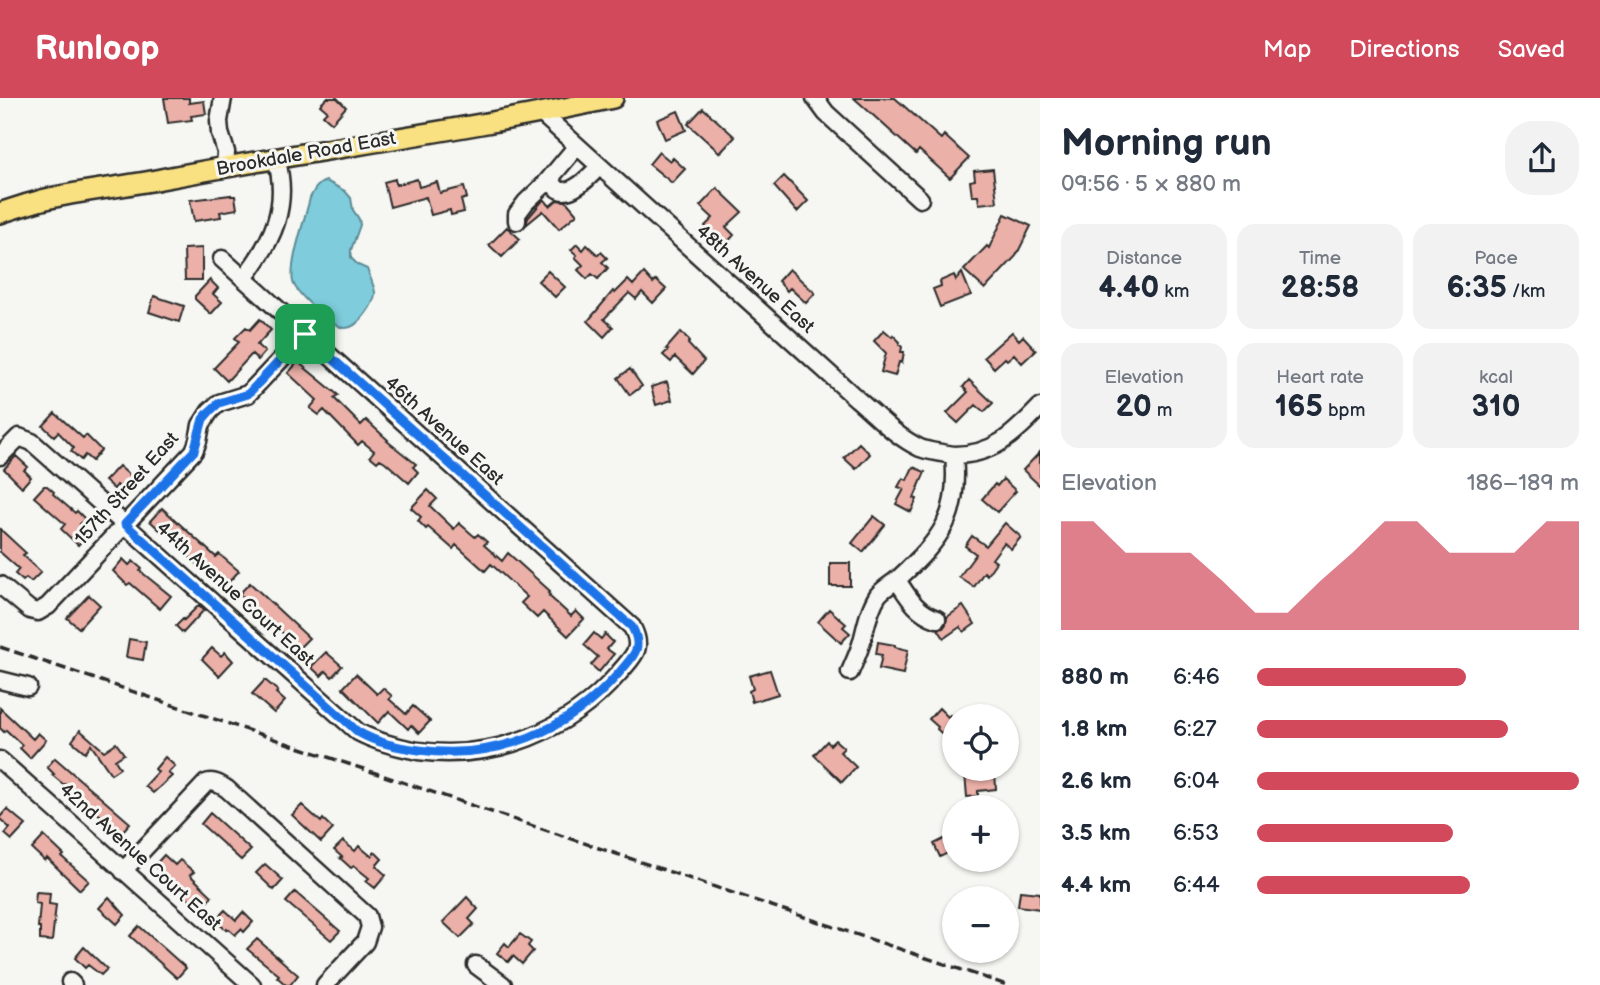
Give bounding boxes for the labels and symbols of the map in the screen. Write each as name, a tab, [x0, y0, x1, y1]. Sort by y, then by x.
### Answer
street label: Brookdale Road East	[214, 127, 398, 181]
street label: 48th Avenue East	[691, 220, 819, 338]
pin	[275, 304, 335, 364]
street label: 46th Avenue East	[380, 372, 508, 491]
street label: 157th Street East	[70, 428, 184, 550]
street label: 44th Avenue Court East	[151, 517, 319, 671]
street label: 42nd Avenue Court East	[54, 778, 226, 936]

